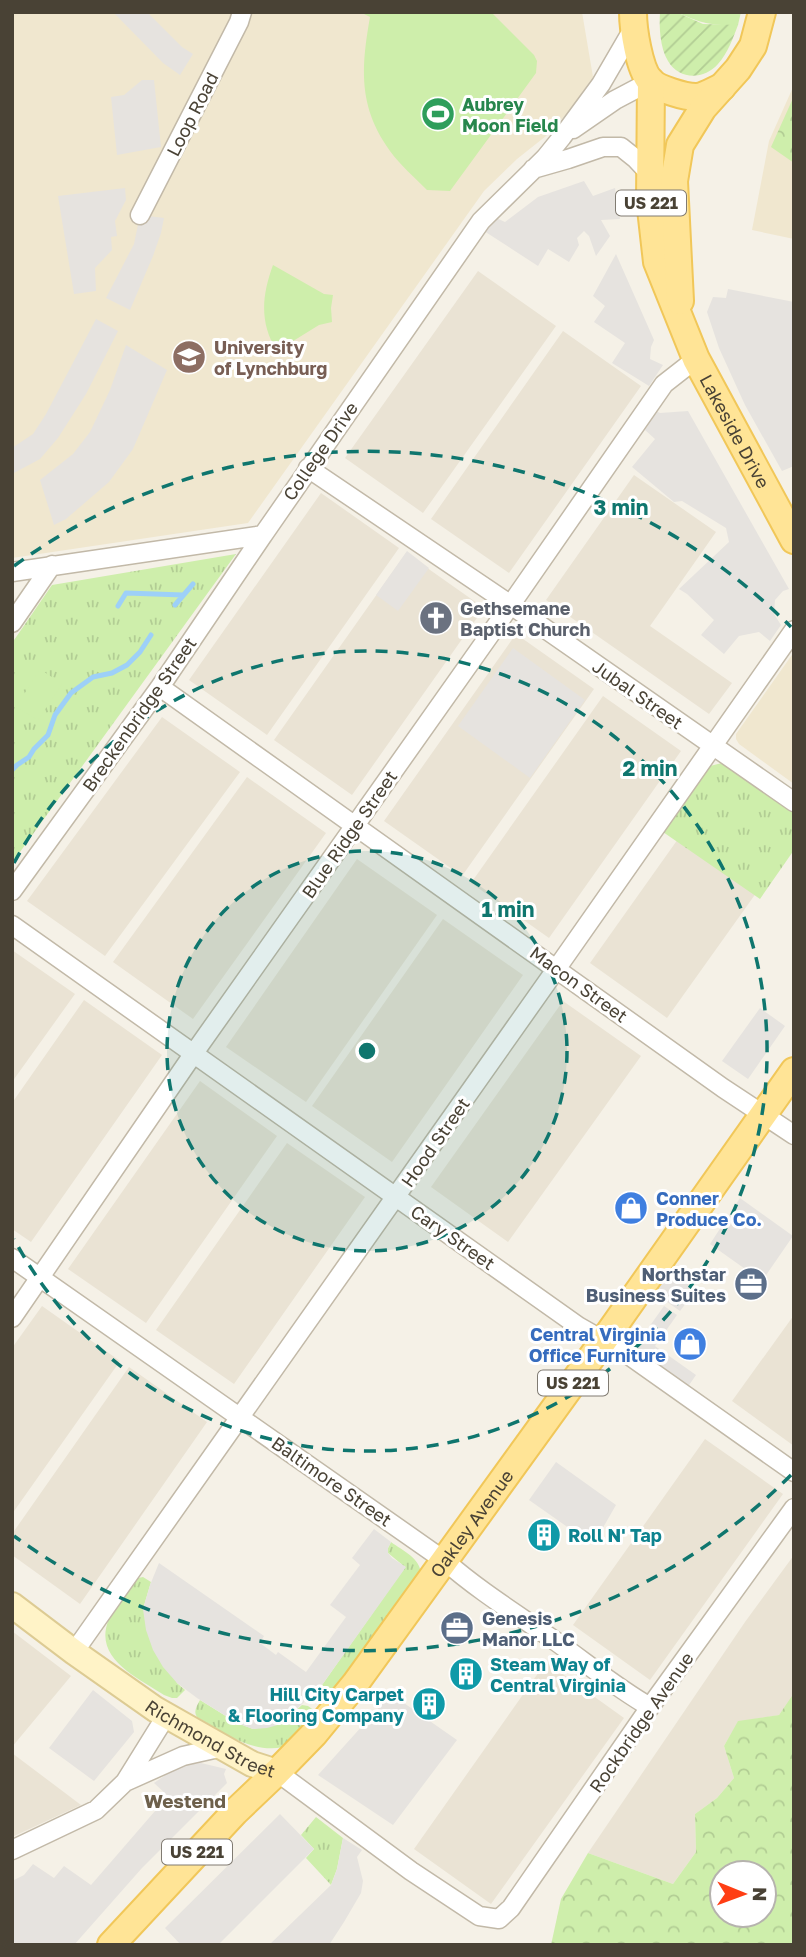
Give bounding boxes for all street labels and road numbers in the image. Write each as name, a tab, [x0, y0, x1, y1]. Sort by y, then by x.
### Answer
street label: Loop Road	[161, 68, 223, 160]
road number: US 221	[616, 190, 686, 216]
street label: Lakeside Drive	[695, 371, 775, 492]
street label: College Drive	[278, 397, 362, 505]
street label: Breckenbridge Street	[77, 632, 201, 796]
street label: Jubal Street	[588, 655, 688, 733]
street label: Blue Ridge Street	[297, 766, 401, 902]
street label: Macon Street	[526, 941, 632, 1027]
street label: Hood Street	[396, 1093, 474, 1191]
street label: Cary Street	[407, 1200, 499, 1274]
road number: US 221	[538, 1371, 608, 1396]
street label: Baltimore Street	[268, 1431, 396, 1531]
street label: Oakley Avenue	[425, 1465, 518, 1581]
street label: Rockbridge Avenue	[584, 1648, 698, 1796]
street label: Richmond Street	[141, 1695, 278, 1782]
road number: US 221	[162, 1840, 232, 1864]

